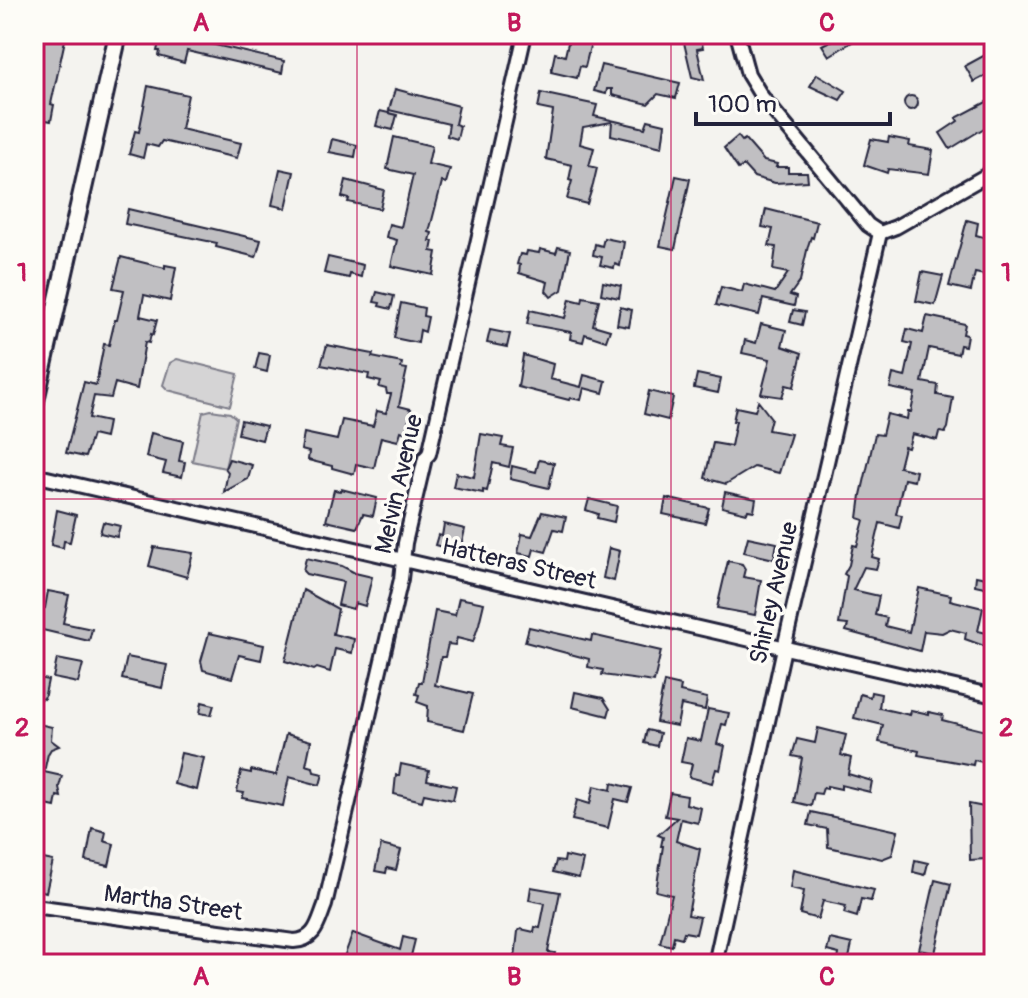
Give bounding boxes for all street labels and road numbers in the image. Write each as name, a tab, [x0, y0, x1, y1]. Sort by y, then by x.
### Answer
street label: Melvin Avenue	[369, 411, 429, 557]
street label: Shirley Avenue	[744, 519, 804, 667]
street label: Hatteras Street	[439, 532, 599, 596]
street label: Martha Street	[102, 879, 244, 927]

